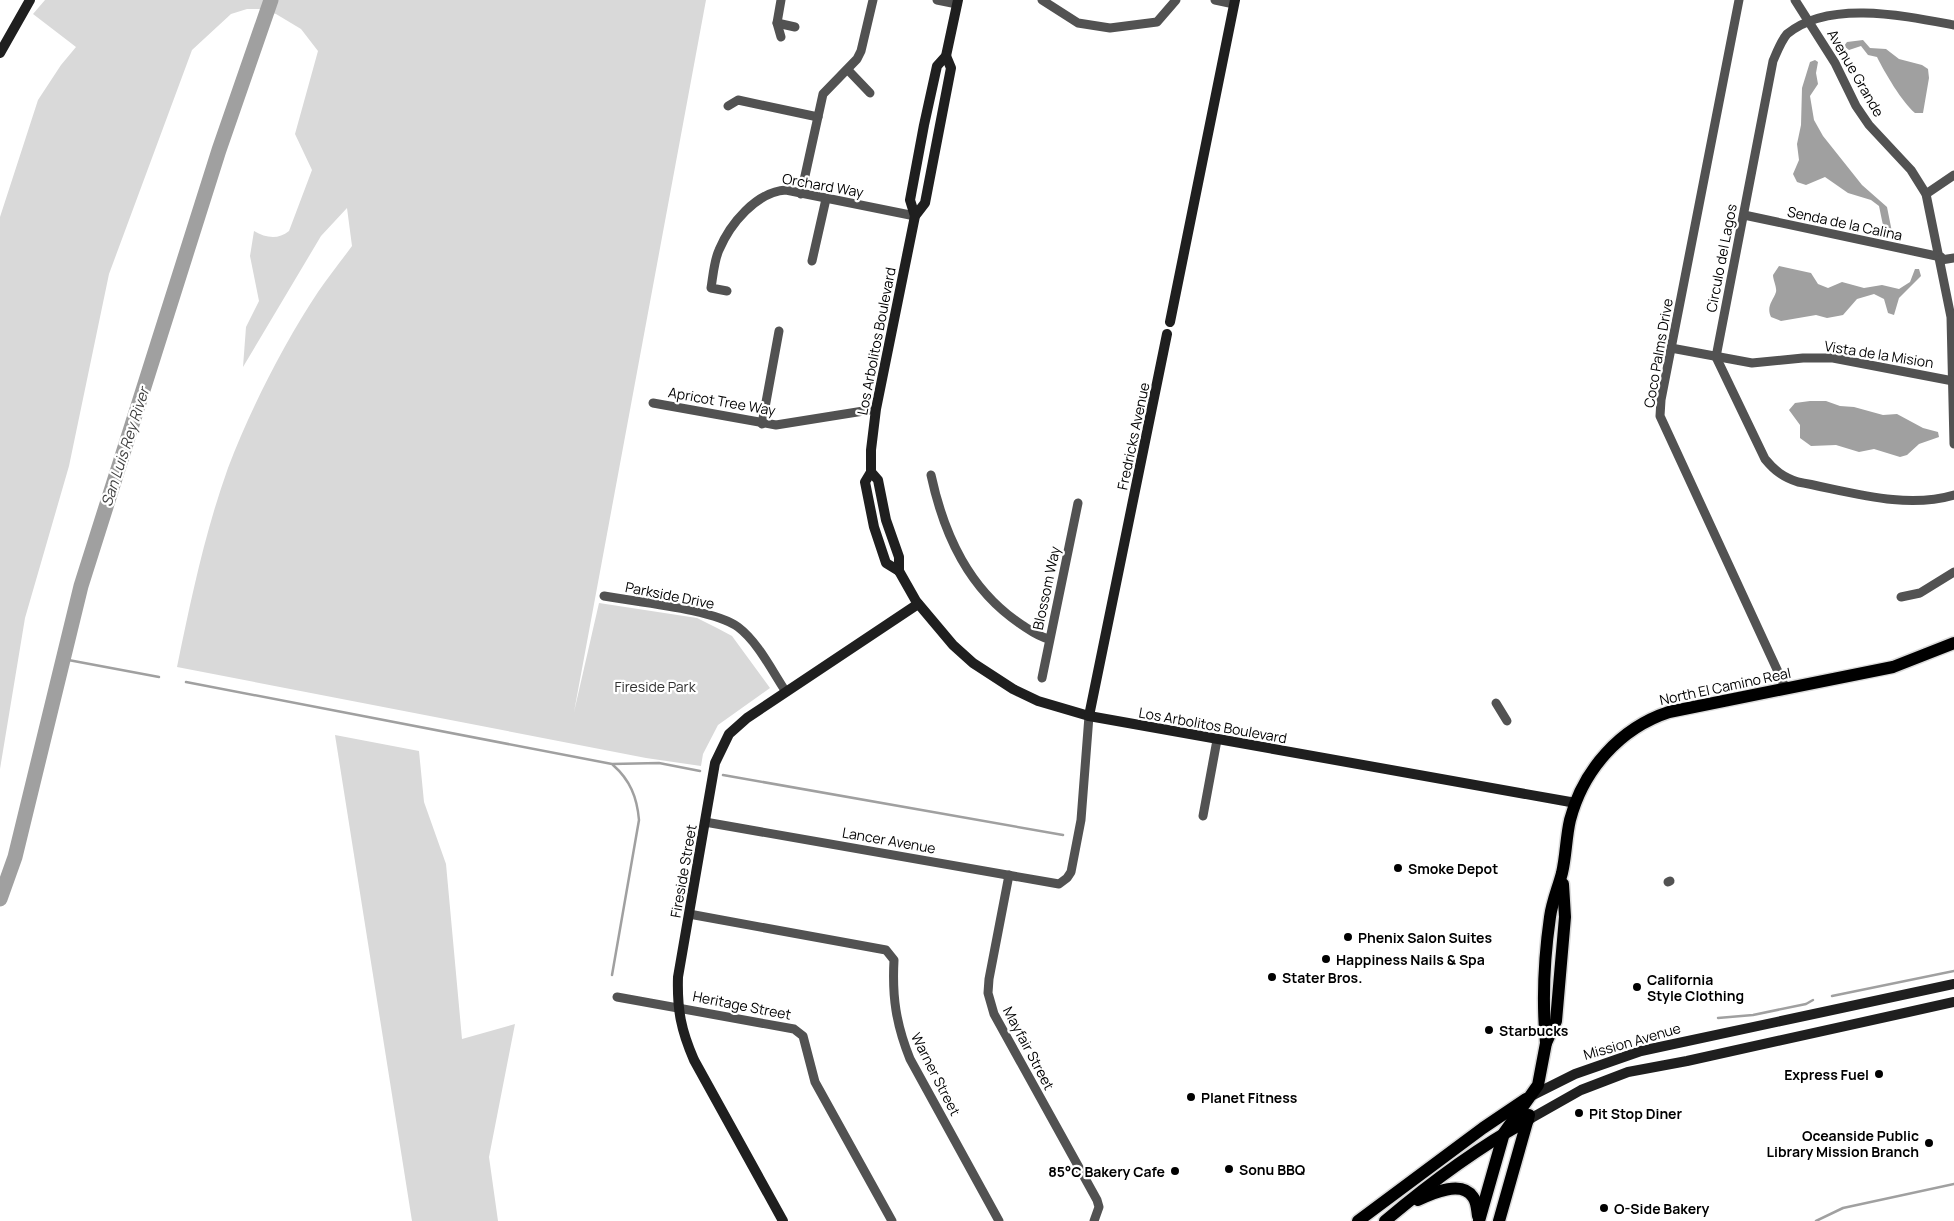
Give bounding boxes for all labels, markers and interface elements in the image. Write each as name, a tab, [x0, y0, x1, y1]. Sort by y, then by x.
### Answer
street label: Avenue Grande	[1823, 26, 1889, 120]
street label: Orchard Way	[781, 169, 866, 202]
street label: Circulo del Lagos	[1701, 202, 1741, 314]
street label: Senda de la Calina	[1786, 202, 1904, 244]
street label: Los Arbolitos Boulevard	[852, 265, 900, 417]
street label: Coco Palms Drive	[1639, 297, 1677, 409]
street label: Vista de la Mision	[1823, 336, 1935, 372]
street label: Fredricks Avenue	[1112, 381, 1154, 491]
water label: San Luis Rey River	[96, 382, 155, 509]
street label: Apricot Tree Way	[667, 382, 778, 420]
street label: Blossom Way	[1028, 544, 1064, 632]
street label: Parkside Drive	[624, 577, 716, 613]
street label: North El Camino Real	[1658, 663, 1792, 709]
park label: Fireside Park	[614, 677, 697, 696]
street label: Los Arbolitos Boulevard	[1137, 703, 1289, 747]
street label: Fireside Street	[665, 822, 701, 919]
street label: Lancer Avenue	[841, 822, 937, 858]
place label: Smoke Depot	[1408, 859, 1498, 878]
marker: Smoke Depot	[1392, 862, 1404, 874]
place label: Phenix Salon Suites	[1358, 928, 1493, 947]
marker: Phenix Salon Suites	[1342, 931, 1354, 943]
place label: Happiness Nails & Spa	[1336, 950, 1485, 969]
marker: Happiness Nails & Spa	[1320, 953, 1332, 965]
place label: Stater Bros.	[1282, 968, 1362, 987]
place label: California Style Clothing	[1647, 970, 1744, 1005]
marker: Stater Bros.	[1266, 971, 1278, 983]
marker: California Style Clothing	[1631, 981, 1643, 993]
street label: Heritage Street	[691, 986, 793, 1024]
street label: Mayfair Street	[999, 1003, 1059, 1093]
street label: Mission Avenue	[1581, 1018, 1683, 1064]
place label: Starbucks	[1499, 1021, 1569, 1040]
marker: Starbucks	[1483, 1024, 1495, 1036]
street label: Warner Street	[907, 1029, 965, 1119]
place label: Express Fuel	[1784, 1065, 1869, 1084]
marker: Express Fuel	[1873, 1068, 1885, 1080]
place label: Planet Fitness	[1201, 1088, 1298, 1107]
marker: Planet Fitness	[1185, 1091, 1197, 1103]
place label: Pit Stop Diner	[1589, 1104, 1682, 1123]
marker: Pit Stop Diner	[1573, 1107, 1585, 1119]
place label: Oceanside Public Library Mission Branch	[1767, 1126, 1919, 1161]
marker: Oceanside Public Library Mission Branch	[1923, 1137, 1935, 1149]
place label: Sonu BBQ	[1239, 1160, 1306, 1179]
place label: 85°C Bakery Cafe	[1048, 1162, 1165, 1181]
marker: Sonu BBQ	[1223, 1163, 1235, 1175]
marker: 85°C Bakery Cafe	[1169, 1165, 1181, 1177]
place label: O-Side Bakery	[1614, 1199, 1709, 1218]
marker: O-Side Bakery	[1598, 1202, 1610, 1214]

